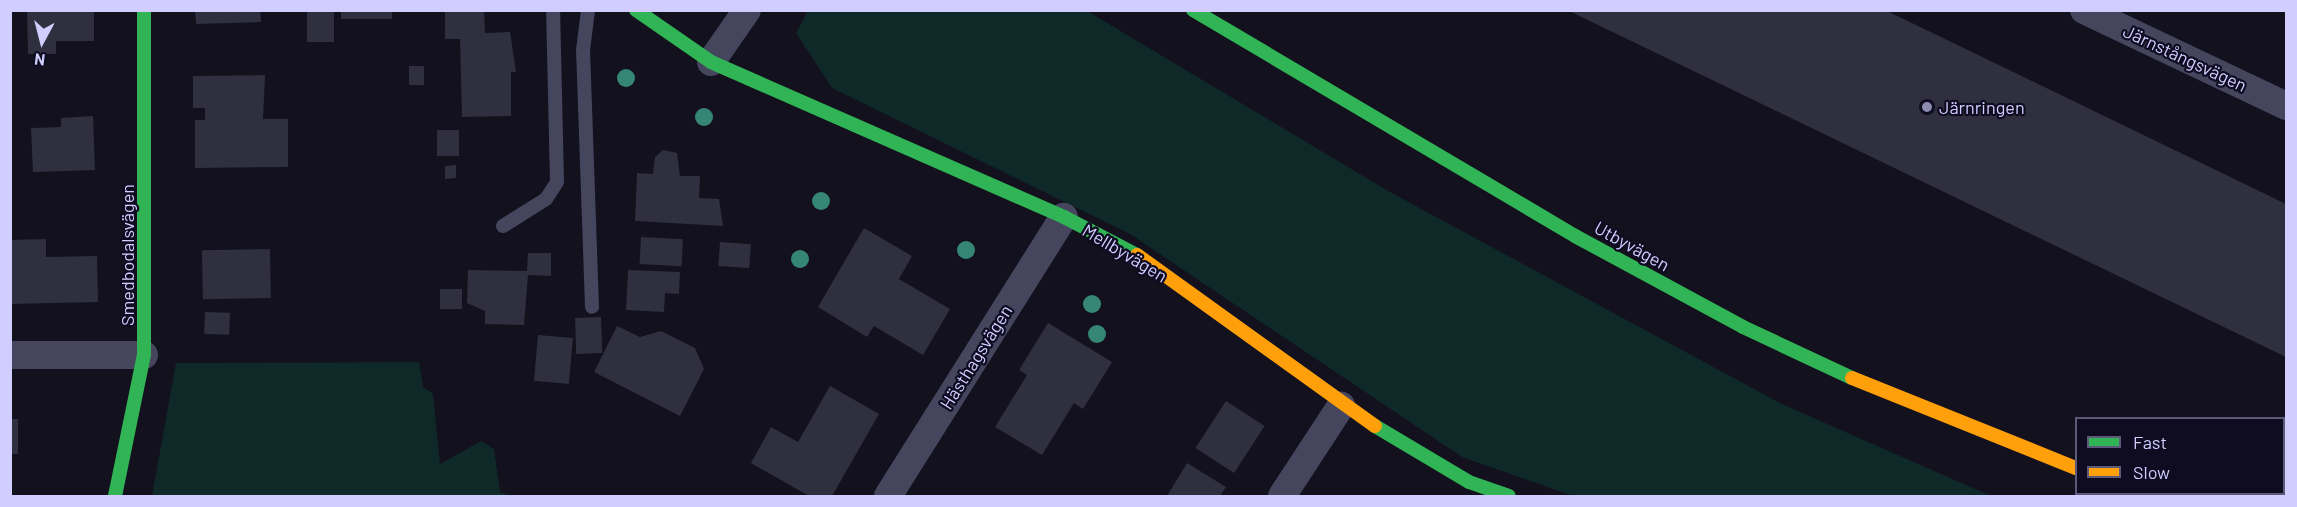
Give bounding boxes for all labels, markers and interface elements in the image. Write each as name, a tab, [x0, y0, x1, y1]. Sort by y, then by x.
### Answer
north arrow	[12, 12, 72, 72]
street label: Järnstångsvägen	[2120, 20, 2250, 96]
text: N	[33, 50, 46, 70]
place label: Järnringen	[1939, 96, 2025, 118]
marker: Järnringen	[1920, 100, 1934, 114]
street label: Smedbodalsvägen	[116, 184, 138, 326]
street label: Utbyvägen	[1591, 217, 1673, 275]
street label: Mellbyvägen	[1079, 219, 1171, 287]
street label: Hästhagsvägen	[935, 301, 1017, 413]
legend	[2075, 417, 2285, 495]
text: Fast	[2133, 431, 2167, 453]
text: Slow	[2133, 461, 2170, 483]

